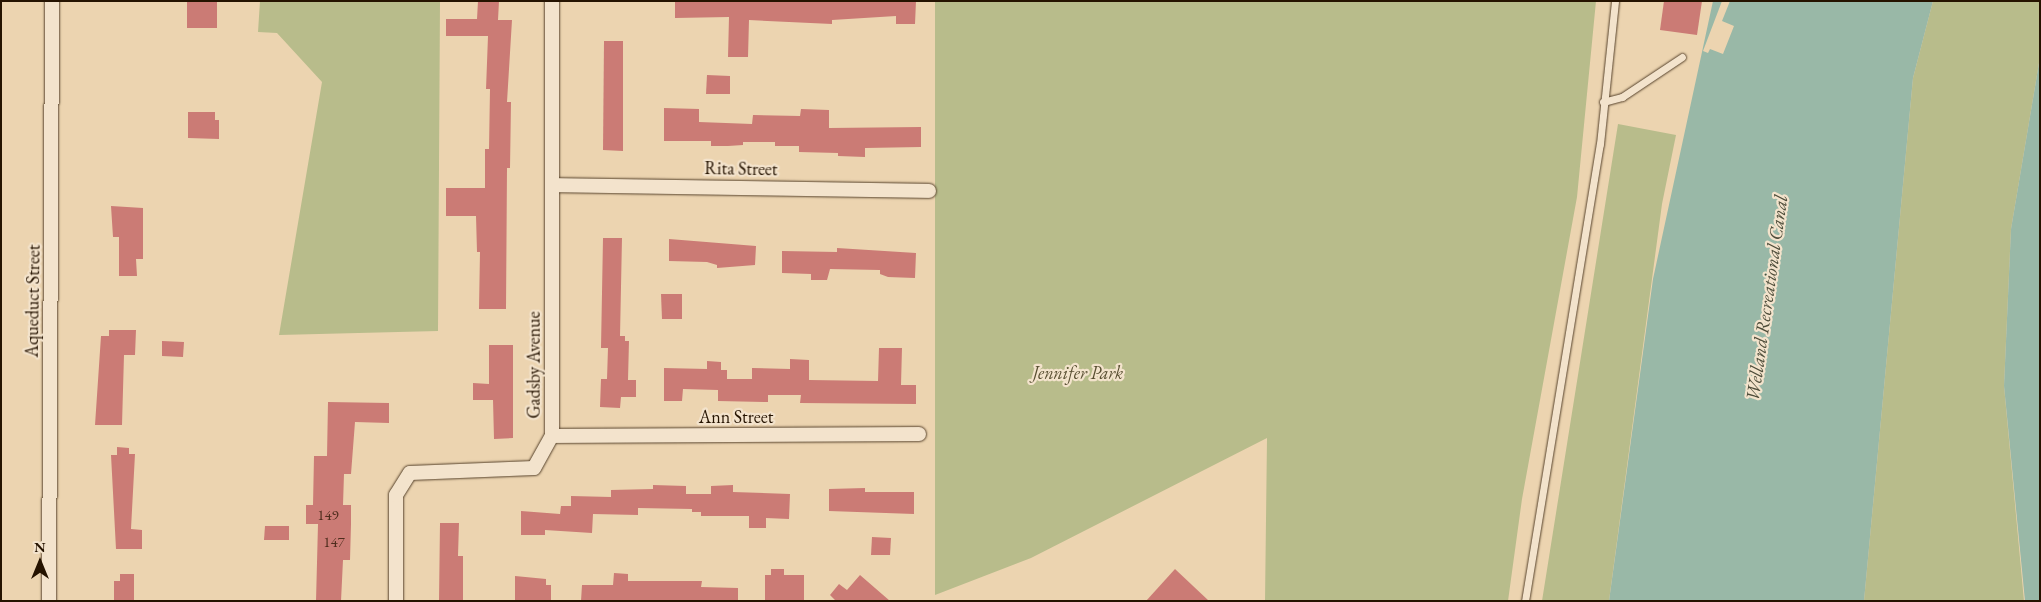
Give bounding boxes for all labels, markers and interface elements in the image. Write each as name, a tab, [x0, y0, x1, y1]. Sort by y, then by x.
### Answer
street label: Rita Street	[704, 158, 778, 180]
water label: Welland Recreational Canal	[1741, 194, 1793, 402]
street label: Aqueduct Street	[21, 244, 45, 358]
street label: Gadsby Avenue	[523, 311, 545, 419]
park label: Jennifer Park	[1033, 362, 1123, 384]
street label: Ann Street	[699, 406, 773, 428]
house number: 149	[317, 506, 339, 524]
house number: 147	[323, 533, 345, 551]
north arrow	[15, 537, 65, 587]
text: N	[34, 538, 46, 556]

